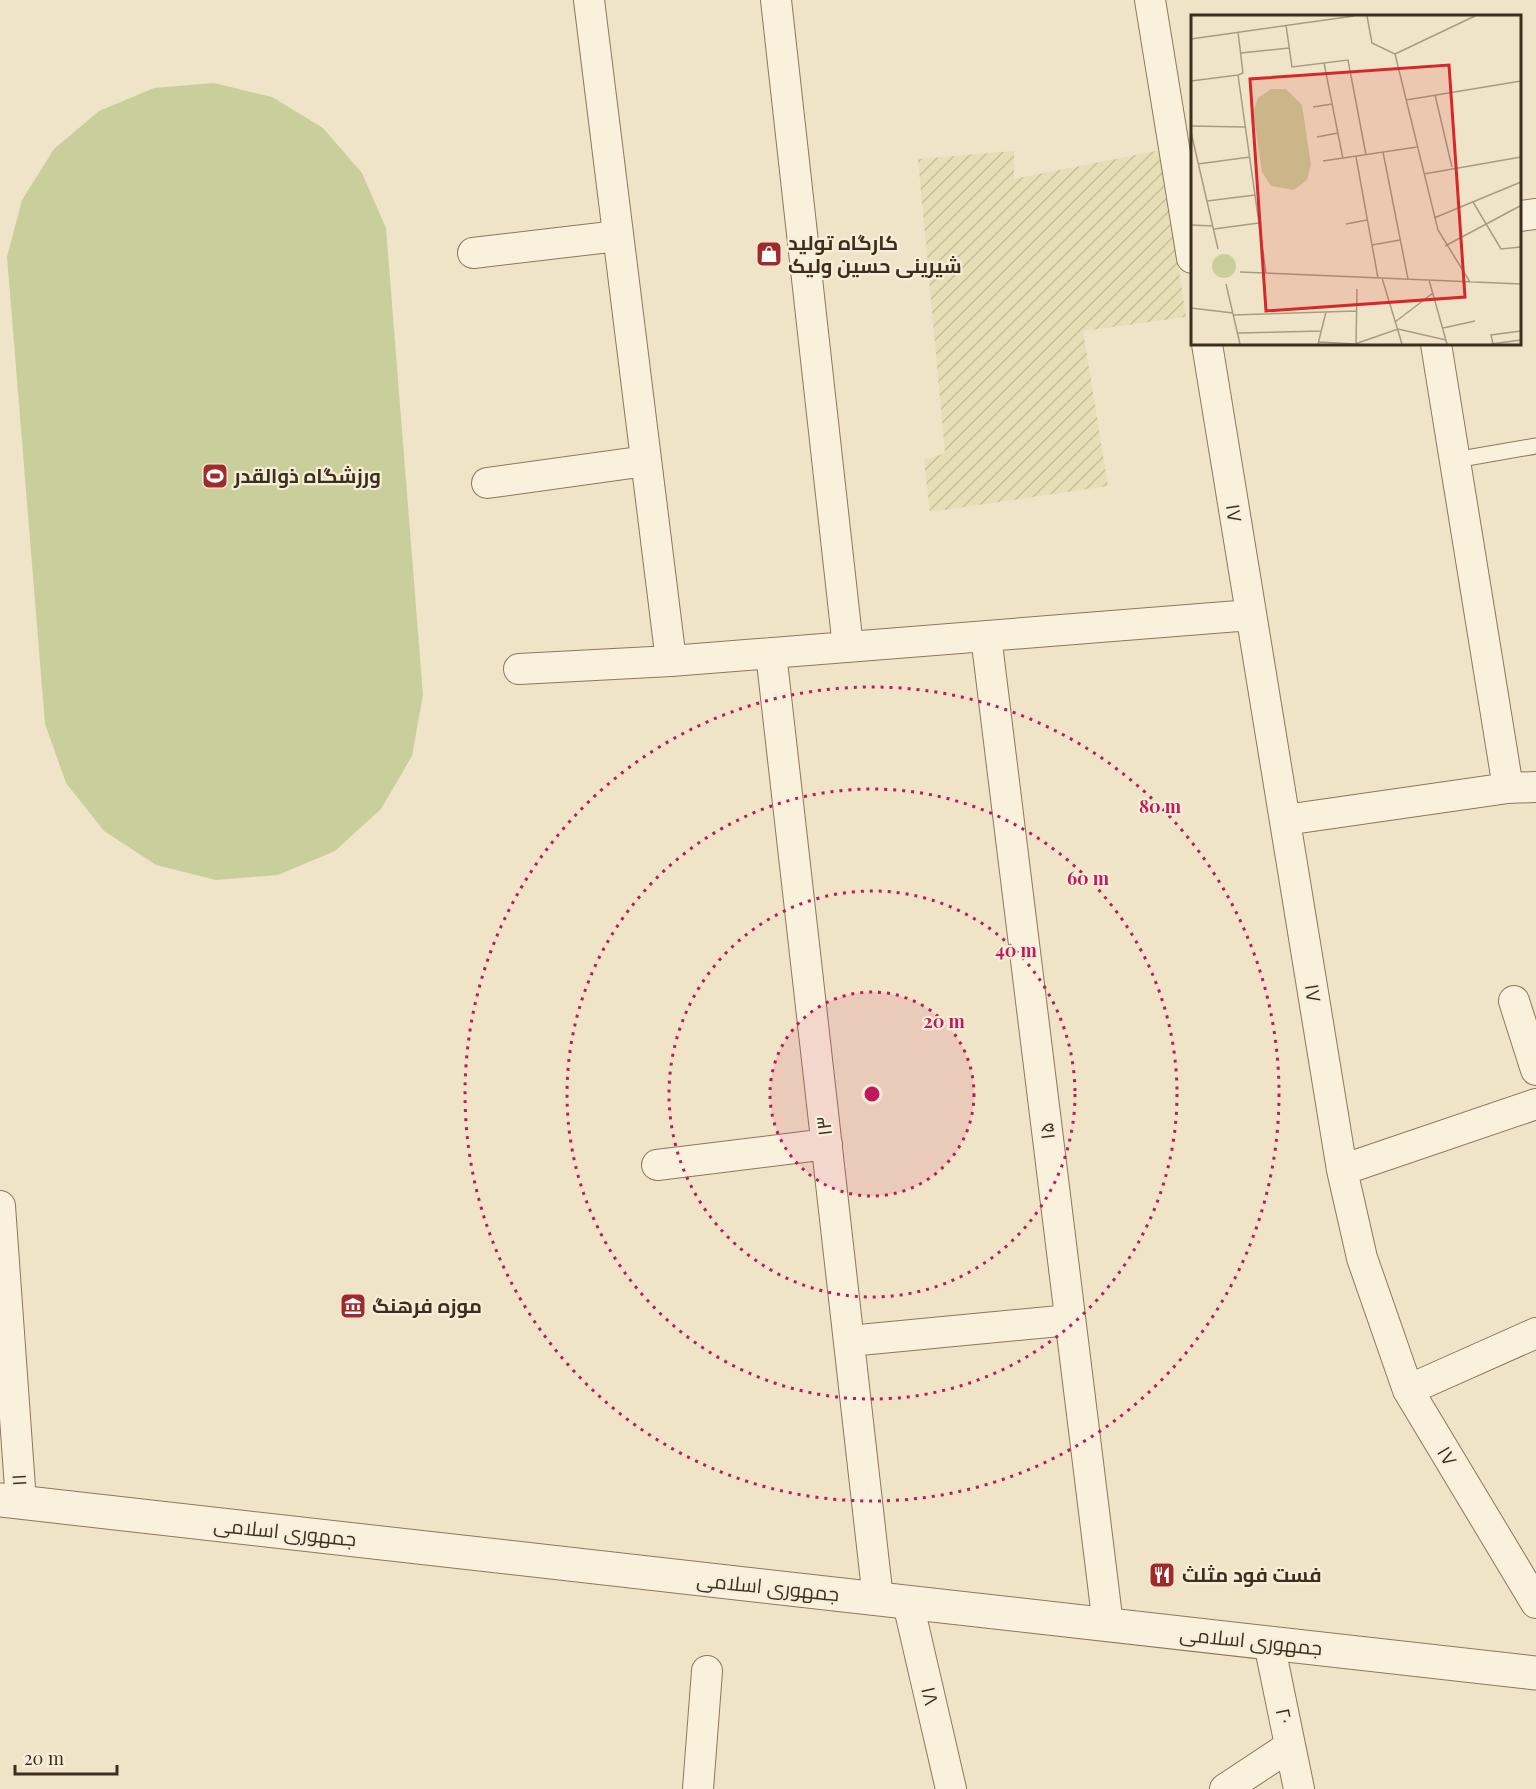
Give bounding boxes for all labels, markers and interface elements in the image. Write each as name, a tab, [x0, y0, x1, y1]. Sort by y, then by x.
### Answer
inset map	[1191, 15, 1521, 345]
place label: کارگاه تولید شیرینی حسین ولیک	[788, 228, 962, 278]
shop icon: کارگاه تولید شیرینی حسین ولیک	[754, 239, 784, 269]
sports icon: ورزشگاه ذوالقدر	[200, 461, 230, 491]
place label: ورزشگاه ذوالقدر	[233, 461, 381, 488]
street label: ۱۷	[1221, 501, 1250, 524]
text: 80 m	[1139, 794, 1182, 818]
text: 60 m	[1067, 866, 1110, 890]
text: 40 m	[995, 938, 1038, 962]
street label: ۱۷	[1300, 981, 1329, 1004]
text: 20 m	[923, 1009, 965, 1033]
centre of rings	[862, 1084, 882, 1104]
street label: ۱۳	[808, 1115, 837, 1138]
street label: ۱۵	[1031, 1121, 1060, 1141]
museum icon: موزه فرهنگ	[338, 1291, 368, 1321]
place label: موزه فرهنگ	[372, 1291, 482, 1318]
street label: ۱۷	[1432, 1440, 1465, 1470]
street label: ۱۱	[4, 1473, 31, 1487]
street label: جمهوری اسلامی	[212, 1510, 358, 1552]
restaurant icon: فست فود مثلث	[1147, 1560, 1177, 1590]
place label: فست فود مثلث	[1182, 1560, 1322, 1587]
street label: جمهوری اسلامی	[695, 1565, 841, 1607]
street label: جمهوری اسلامی	[1178, 1619, 1324, 1661]
street label: ۱۸	[916, 1684, 947, 1708]
street label: ۲۰	[1271, 1705, 1300, 1726]
scale bar	[15, 1738, 117, 1776]
text: 20 m	[24, 1746, 64, 1770]

